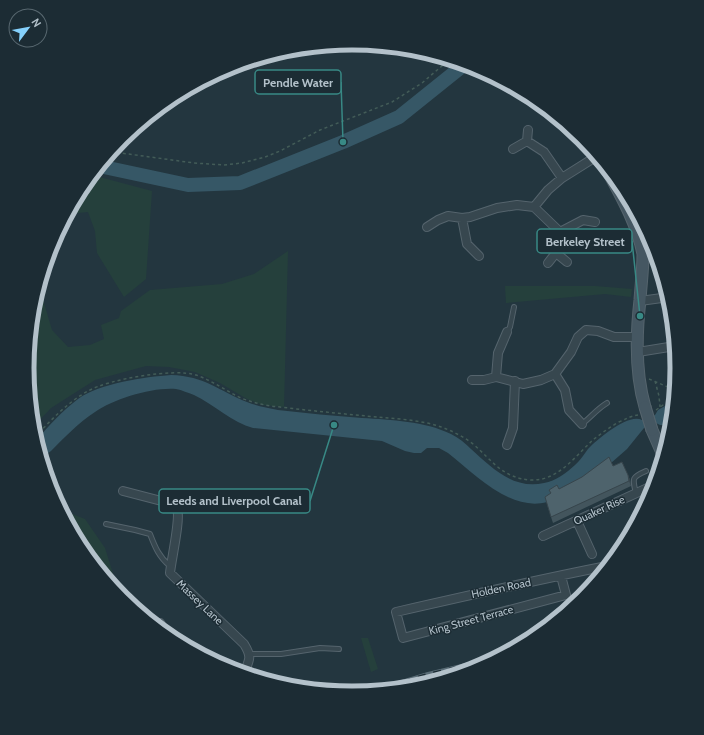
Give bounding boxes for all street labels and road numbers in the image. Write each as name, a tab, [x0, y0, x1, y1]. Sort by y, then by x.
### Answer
street label: Quaker Rise	[571, 492, 627, 528]
street label: Holden Road	[470, 575, 532, 601]
street label: Massey Lane	[174, 576, 227, 628]
street label: King Street Terrace	[427, 602, 515, 638]

